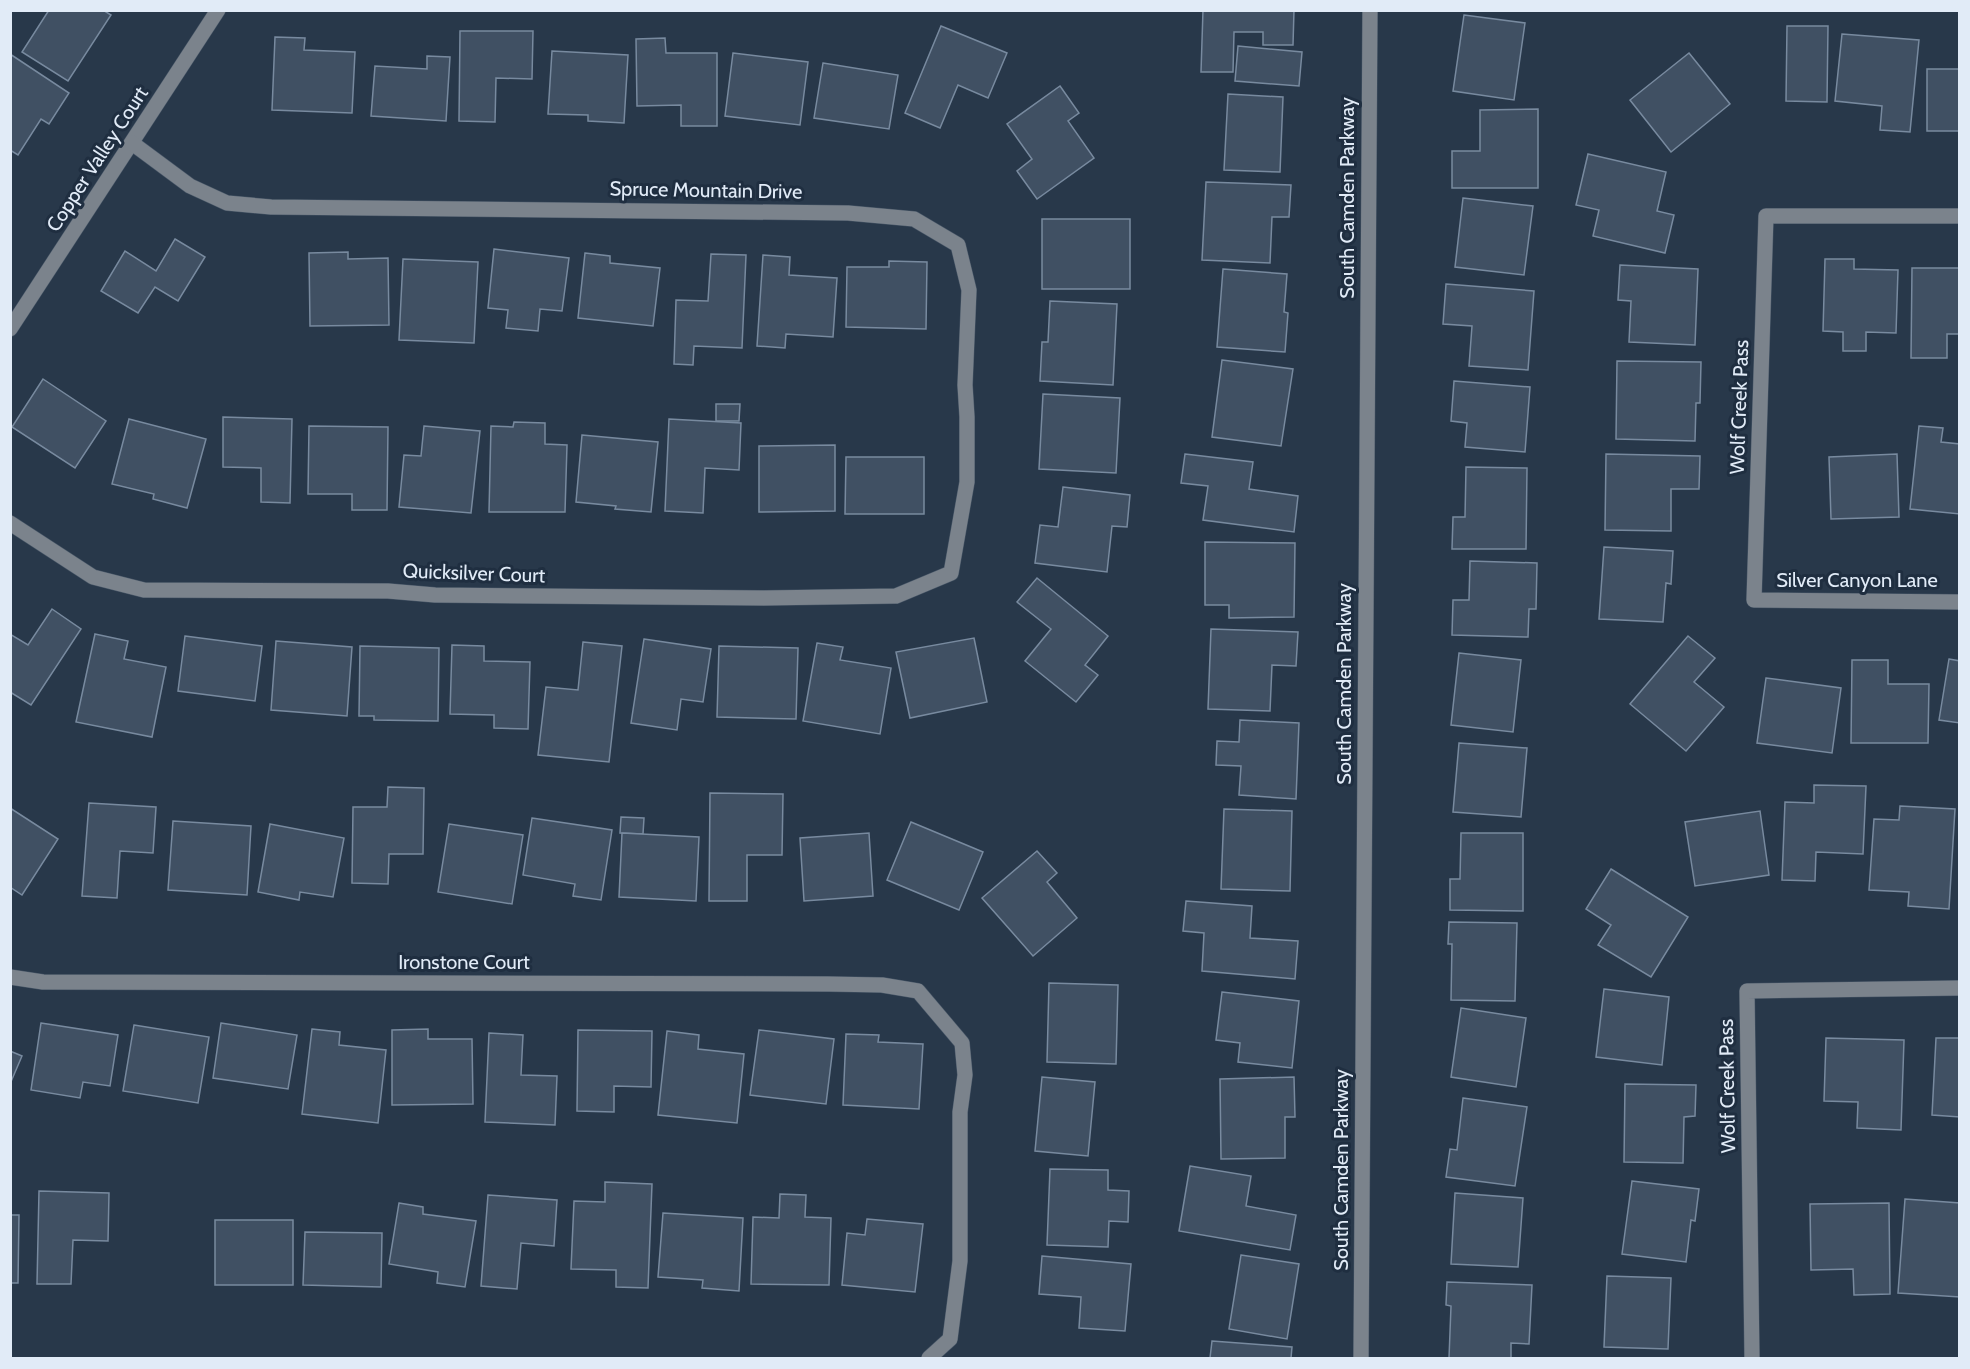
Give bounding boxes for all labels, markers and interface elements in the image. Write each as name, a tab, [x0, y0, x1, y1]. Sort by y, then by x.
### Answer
street label: Copper Valley Court	[41, 82, 153, 236]
street label: South Camden Parkway	[1335, 97, 1359, 299]
street label: Spruce Mountain Drive	[609, 176, 803, 204]
street label: Wolf Creek Pass	[1725, 339, 1753, 475]
street label: Quicksilver Court	[402, 559, 546, 587]
street label: Silver Canyon Lane	[1776, 568, 1938, 592]
street label: South Camden Parkway	[1332, 583, 1356, 785]
street label: Ironstone Court	[398, 950, 530, 974]
street label: Wolf Creek Pass	[1714, 1019, 1740, 1153]
street label: South Camden Parkway	[1329, 1069, 1353, 1271]

